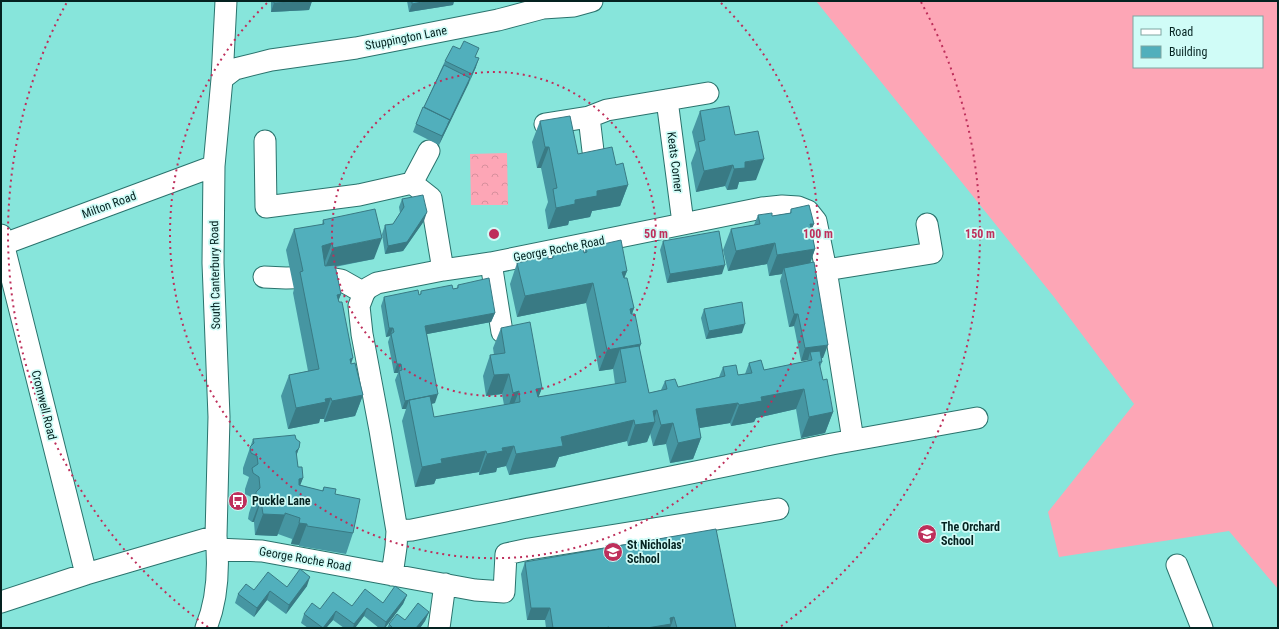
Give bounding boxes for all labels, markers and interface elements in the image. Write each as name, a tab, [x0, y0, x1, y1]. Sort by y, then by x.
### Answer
legend	[1133, 16, 1263, 68]
street label: Stuppington Lane	[364, 23, 448, 53]
text: Road	[1169, 25, 1193, 39]
text: Building	[1169, 45, 1207, 59]
street label: Keats Corner	[664, 131, 686, 194]
street label: Milton Road	[80, 189, 138, 221]
street label: South Canterbury Road	[207, 221, 223, 329]
centre of rings	[487, 227, 501, 241]
text: 50 m	[644, 227, 668, 241]
text: 100 m	[803, 227, 833, 241]
text: 150 m	[965, 227, 995, 241]
street label: George Roche Road	[512, 233, 606, 265]
street label: Cromwell Road	[29, 369, 59, 441]
bus stop icon: Puckle Lane	[227, 490, 249, 512]
place label: Puckle Lane	[252, 494, 311, 508]
place label: The Orchard School	[941, 520, 1000, 548]
school or university icon: The Orchard School	[916, 523, 938, 545]
place label: St Nicholas' School	[627, 538, 684, 566]
school or university icon: St Nicholas' School	[602, 541, 624, 563]
street label: George Roche Road	[258, 544, 352, 574]

